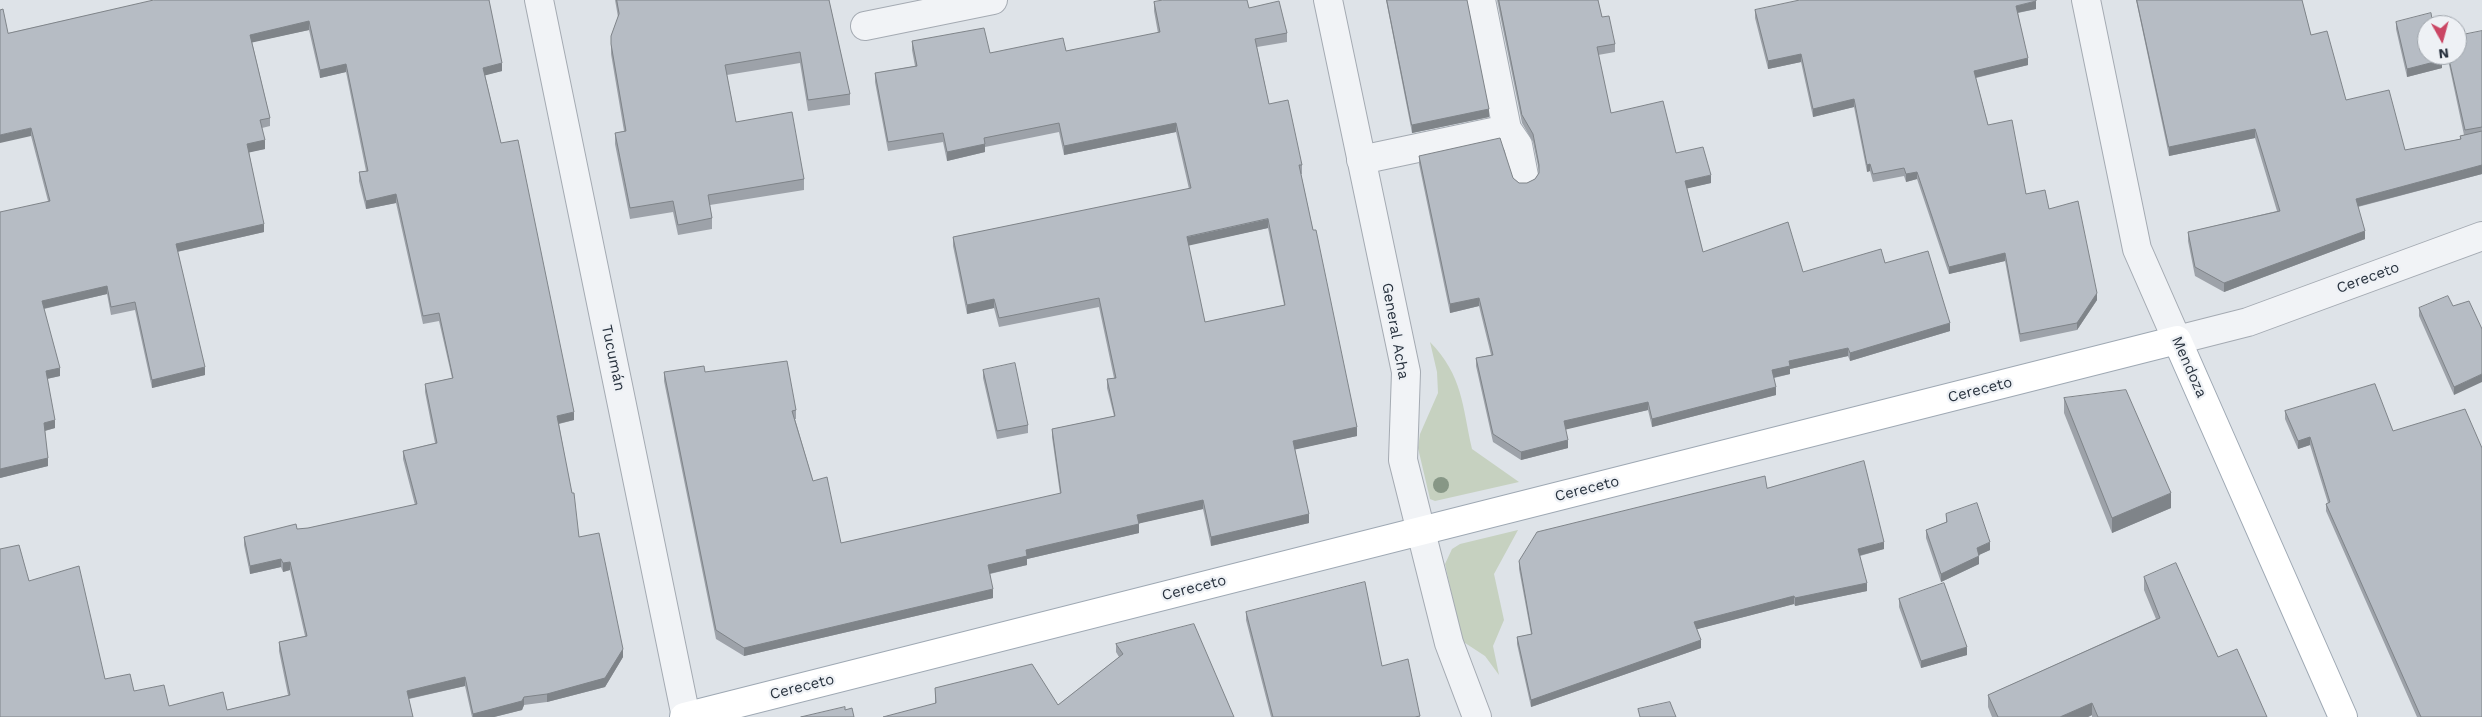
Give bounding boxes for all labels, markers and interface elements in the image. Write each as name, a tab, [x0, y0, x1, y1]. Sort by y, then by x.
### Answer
north arrow	[2417, 15, 2467, 65]
text: N	[2438, 45, 2450, 62]
street label: Cereceto	[2334, 258, 2402, 298]
street label: General Acha	[1378, 281, 1412, 381]
street label: Tucumán	[597, 323, 629, 393]
street label: Mendoza	[2167, 333, 2211, 401]
street label: Cereceto	[1946, 373, 2014, 407]
street label: Cereceto	[1553, 472, 1621, 506]
street label: Cereceto	[1160, 571, 1228, 605]
street label: Cereceto	[768, 670, 836, 704]

